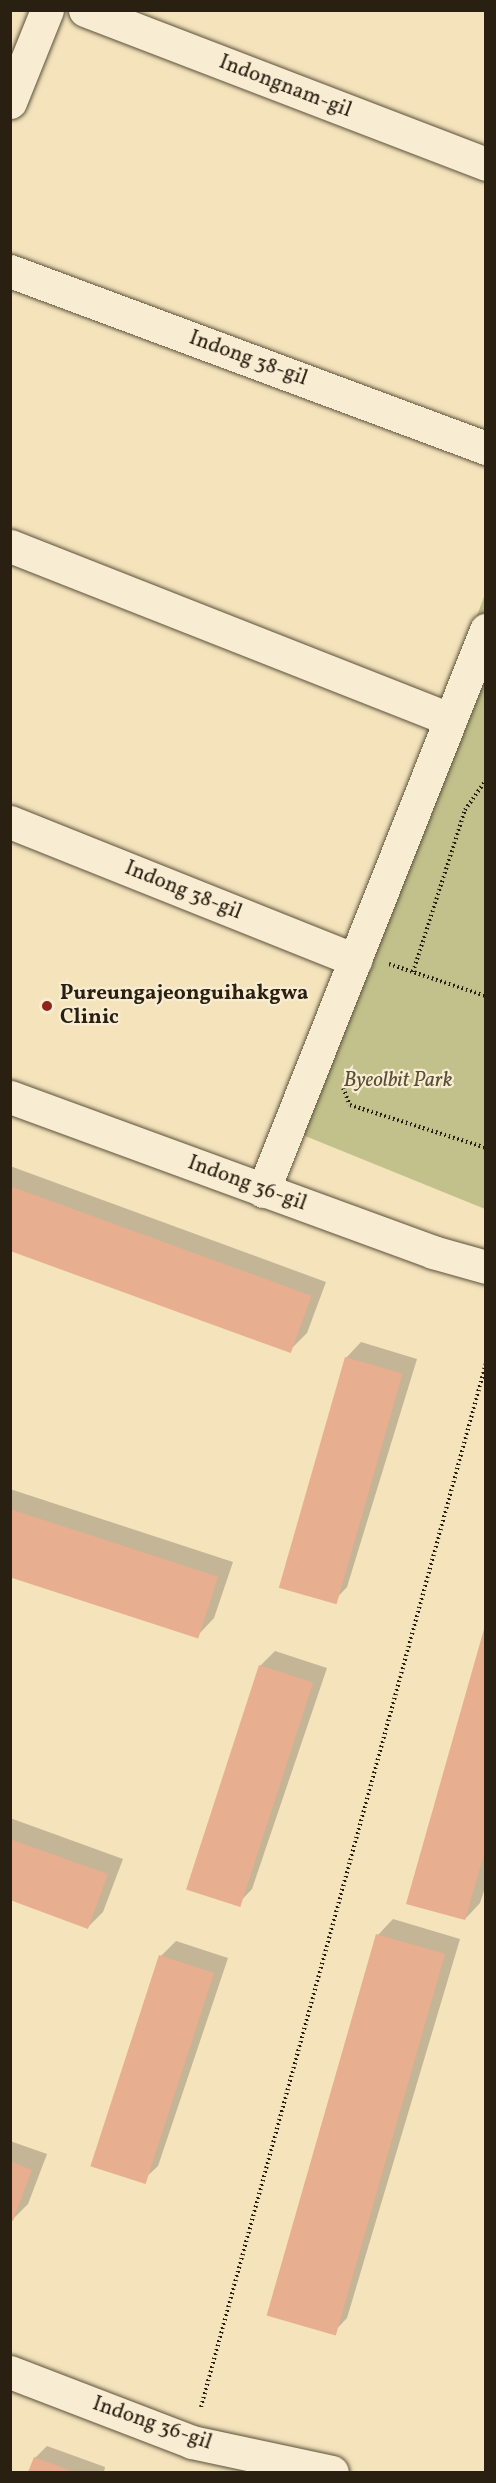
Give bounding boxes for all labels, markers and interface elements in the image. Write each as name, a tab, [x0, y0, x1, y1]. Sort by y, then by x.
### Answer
street label: Indongnam-gil	[215, 50, 355, 124]
street label: Indong 38-gil	[185, 326, 311, 392]
street label: Indong 38-gil	[121, 856, 245, 926]
place label: Pureungajeonguihakgwa Clinic	[60, 981, 308, 1031]
marker: Pureungajeonguihakgwa Clinic	[38, 997, 56, 1015]
park label: Byeolbit Park	[344, 1068, 452, 1094]
street label: Indong 36-gil	[184, 1151, 310, 1217]
street label: Indong 36-gil	[89, 2392, 215, 2456]

